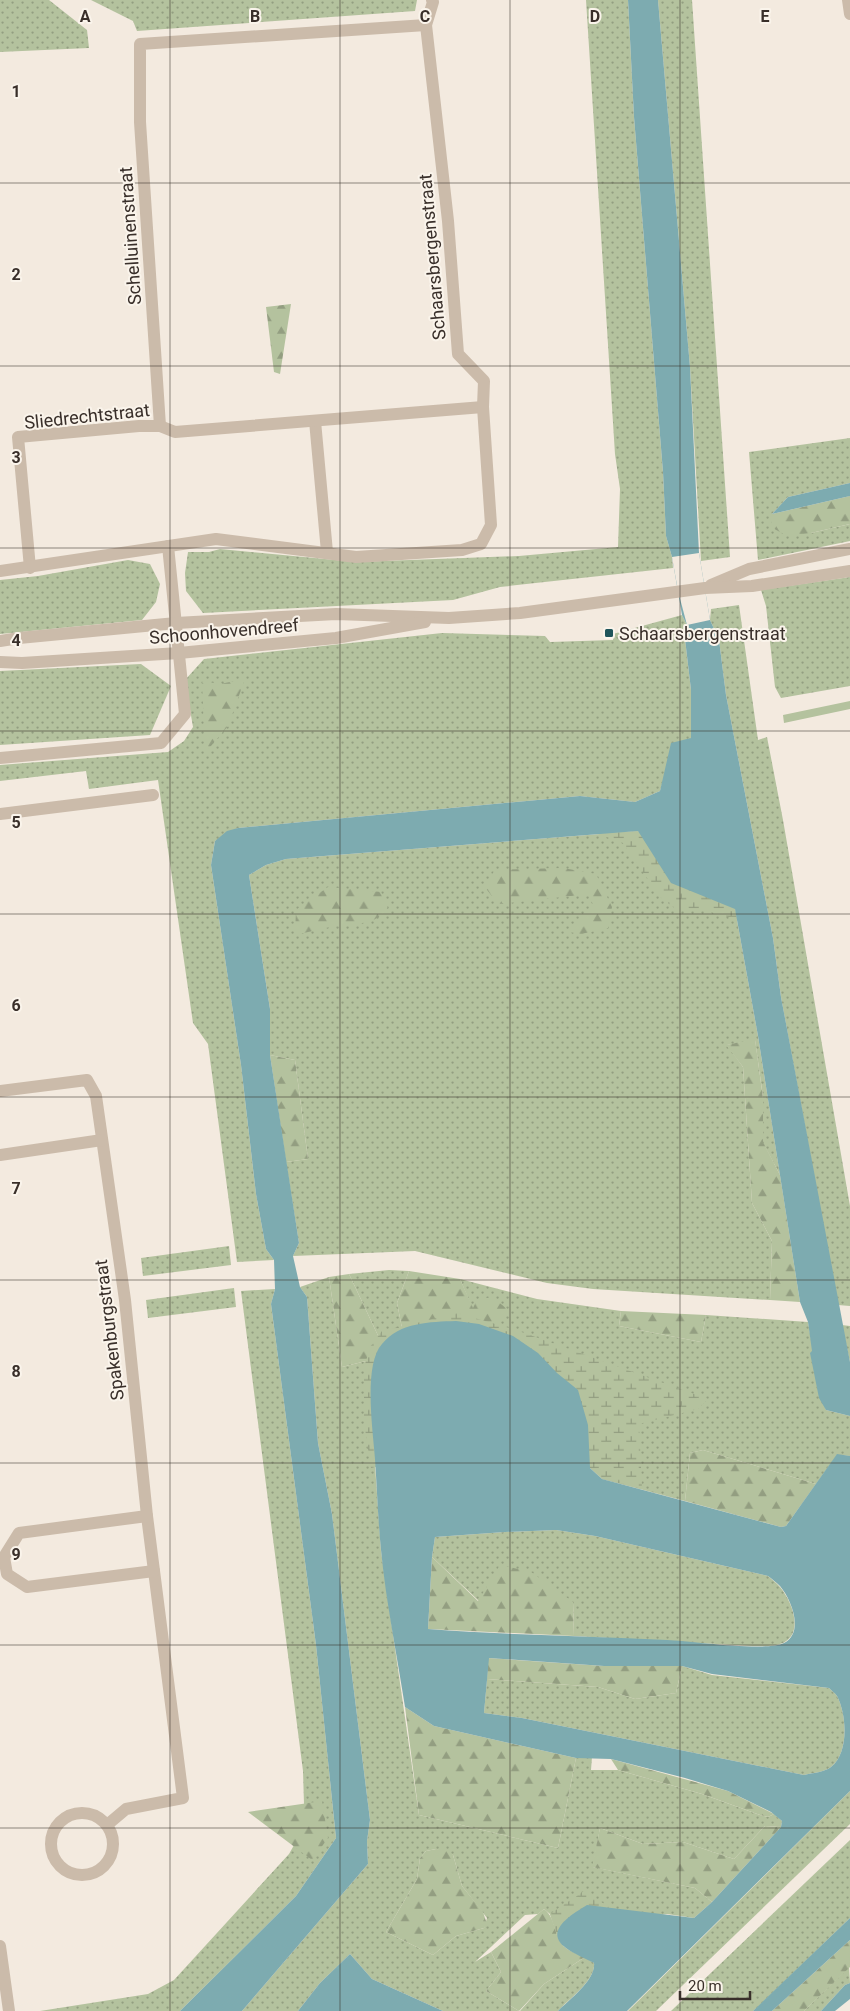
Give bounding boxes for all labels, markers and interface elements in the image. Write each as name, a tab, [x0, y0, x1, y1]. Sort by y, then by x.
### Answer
text: A	[80, 7, 91, 26]
text: B	[250, 7, 260, 26]
text: C	[420, 7, 430, 26]
text: D	[590, 7, 600, 26]
text: E	[761, 7, 770, 26]
text: 1	[11, 82, 21, 101]
street label: Schelluinenstraat	[115, 166, 145, 306]
street label: Schaarsbergenstraat	[414, 173, 450, 341]
text: 2	[11, 265, 21, 284]
street label: Sliedrechtstraat	[23, 399, 151, 433]
text: 3	[11, 448, 21, 467]
street label: Schoonhovendreef	[148, 614, 300, 648]
place label: Schaarsbergenstraat	[619, 623, 786, 644]
marker: Schaarsbergenstraat	[603, 627, 615, 639]
text: 4	[11, 631, 21, 650]
text: 5	[11, 813, 21, 832]
text: 6	[11, 996, 21, 1015]
text: 7	[11, 1179, 21, 1198]
street label: Spakenburgstraat	[90, 1258, 128, 1402]
text: 8	[11, 1362, 21, 1381]
text: 9	[11, 1545, 21, 1564]
scale bar	[680, 1968, 750, 2000]
text: 20 m	[688, 1977, 722, 1995]

